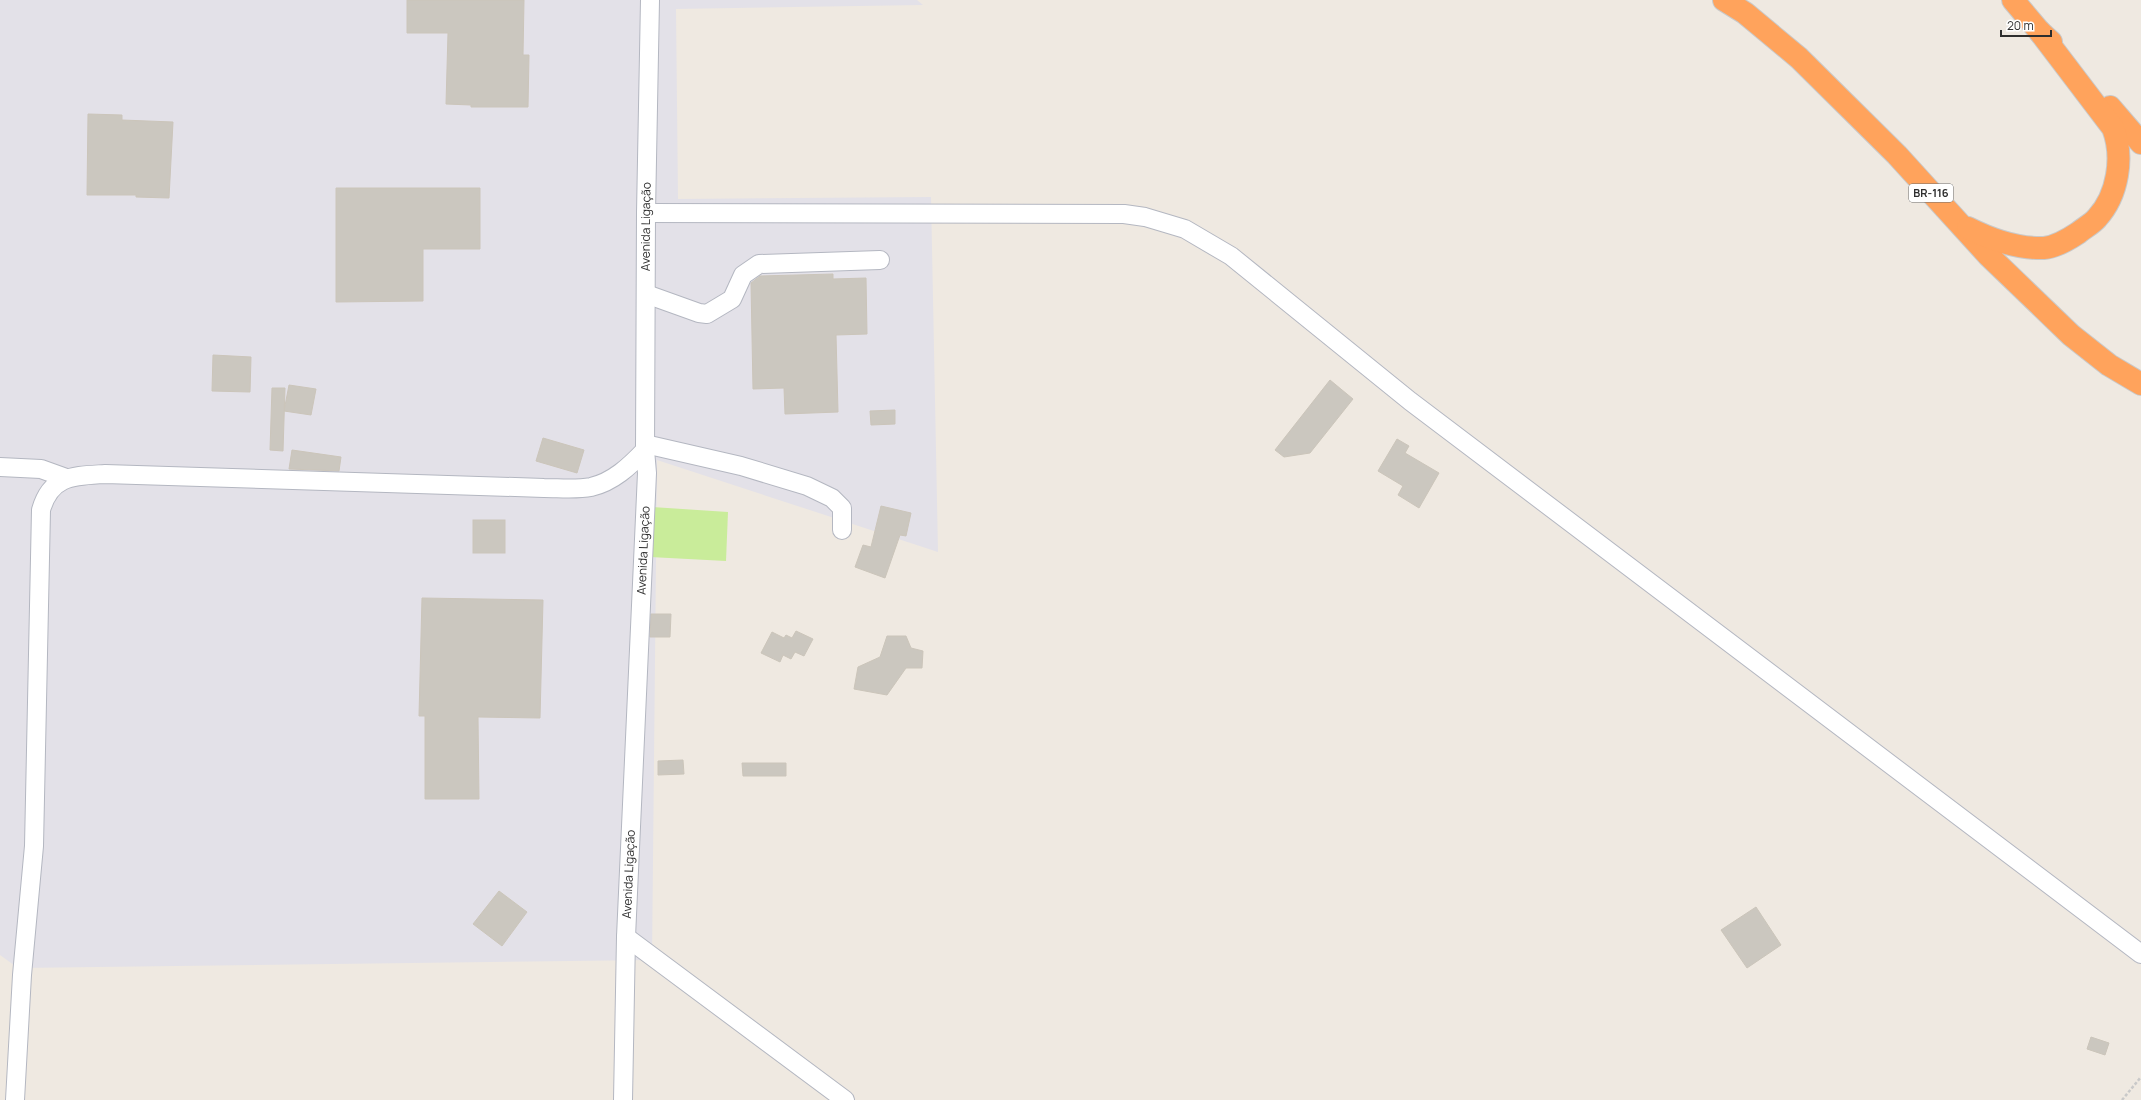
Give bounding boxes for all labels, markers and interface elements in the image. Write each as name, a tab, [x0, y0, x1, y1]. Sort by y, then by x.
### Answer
scale bar	[2001, 12, 2051, 38]
text: 20 m	[2007, 17, 2034, 34]
street label: Avenida Ligação	[637, 182, 655, 271]
road number: BR-116	[1909, 184, 1953, 202]
street label: Avenida Ligação	[632, 506, 654, 595]
street label: Avenida Ligação	[618, 829, 639, 919]

